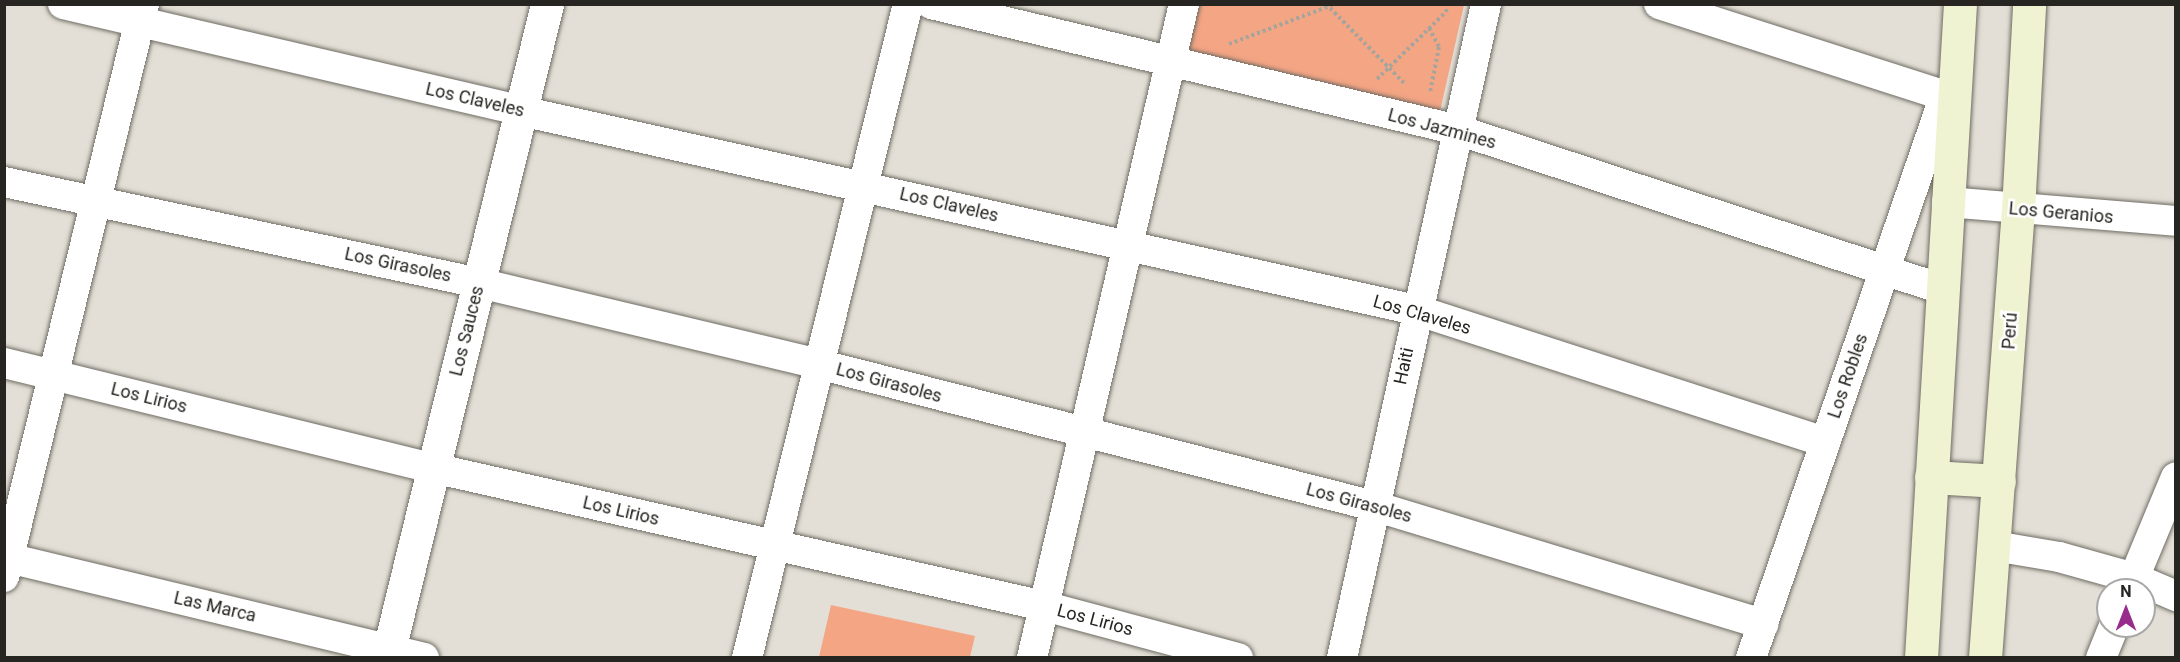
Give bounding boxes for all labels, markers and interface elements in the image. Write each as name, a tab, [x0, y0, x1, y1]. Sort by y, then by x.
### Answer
street label: Los Claveles	[423, 78, 527, 122]
street label: Los Jazmines	[1385, 104, 1499, 154]
street label: Los Claveles	[897, 183, 1001, 227]
street label: Los Geranios	[2008, 198, 2114, 228]
street label: Los Girasoles	[343, 243, 453, 287]
street label: Los Sauces	[445, 284, 489, 378]
street label: Los Claveles	[1371, 291, 1473, 339]
street label: Perú	[1998, 312, 2022, 350]
street label: Los Robles	[1823, 331, 1873, 421]
street label: Haiti	[1390, 346, 1418, 386]
street label: Los Girasoles	[834, 359, 944, 407]
street label: Los Lirios	[109, 378, 189, 418]
street label: Los Girasoles	[1304, 479, 1414, 527]
street label: Los Lirios	[581, 492, 661, 530]
north arrow	[2096, 578, 2156, 638]
text: N	[2120, 582, 2132, 601]
street label: Las Marca	[172, 587, 258, 627]
street label: Los Lirios	[1055, 599, 1135, 641]

